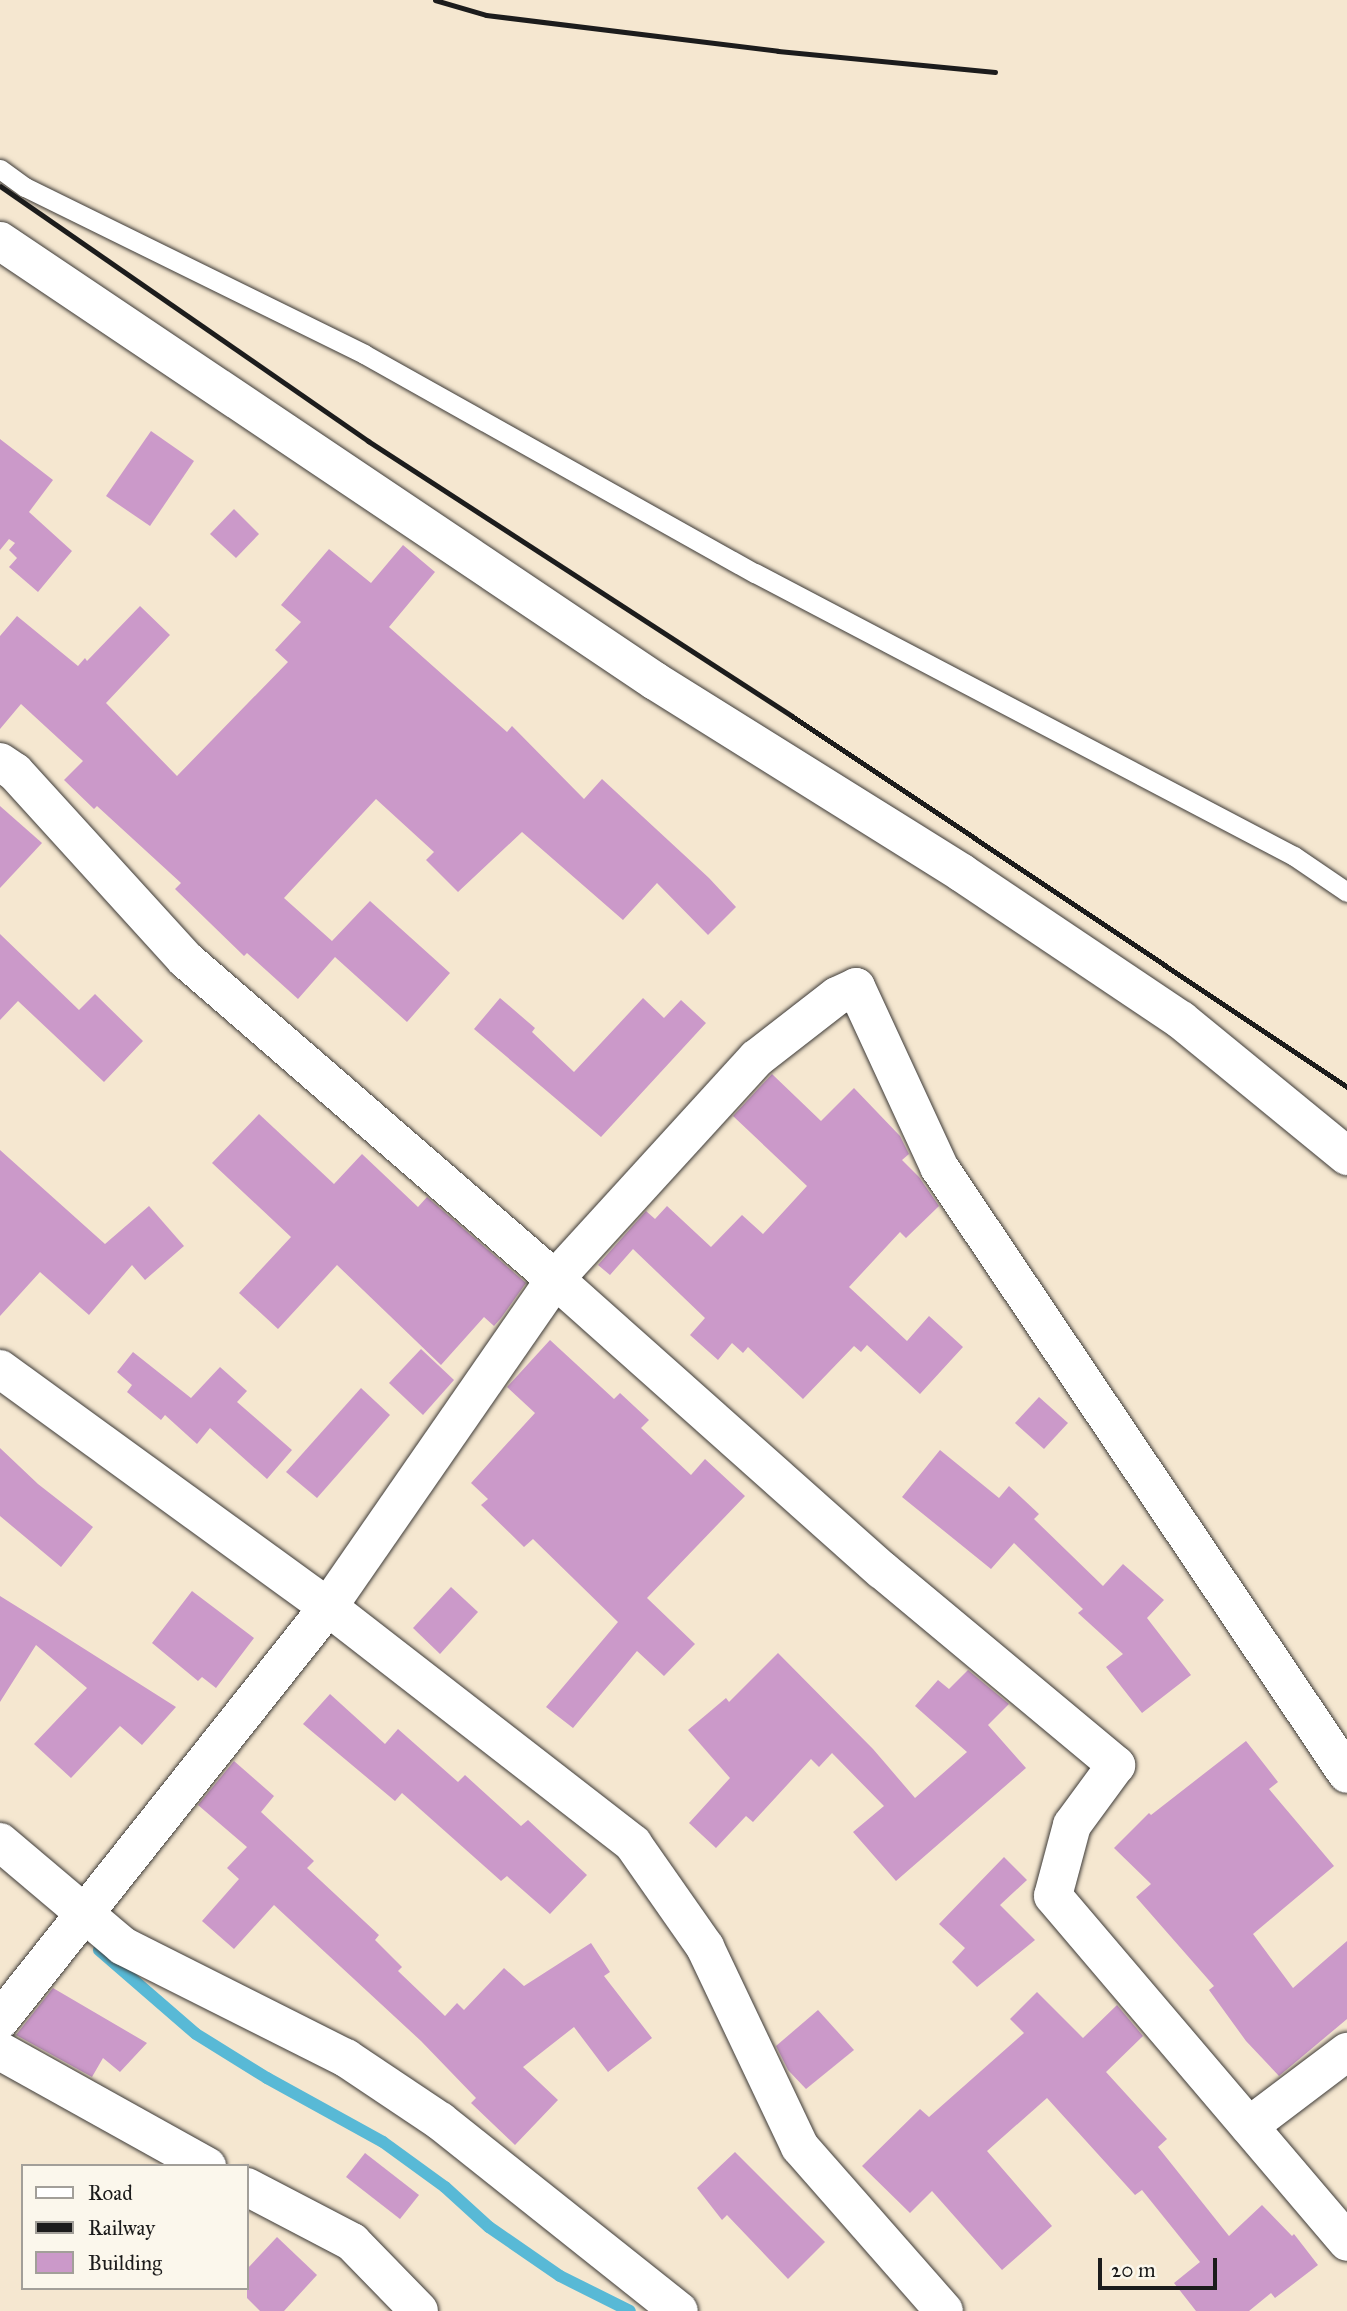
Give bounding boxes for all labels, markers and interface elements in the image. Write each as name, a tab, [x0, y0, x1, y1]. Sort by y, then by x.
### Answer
legend	[21, 2164, 248, 2290]
text: Road	[88, 2180, 133, 2206]
text: Railway	[88, 2215, 155, 2241]
scale bar	[1102, 2244, 1221, 2288]
text: Building	[88, 2250, 162, 2276]
text: 20 m	[1111, 2257, 1156, 2283]

